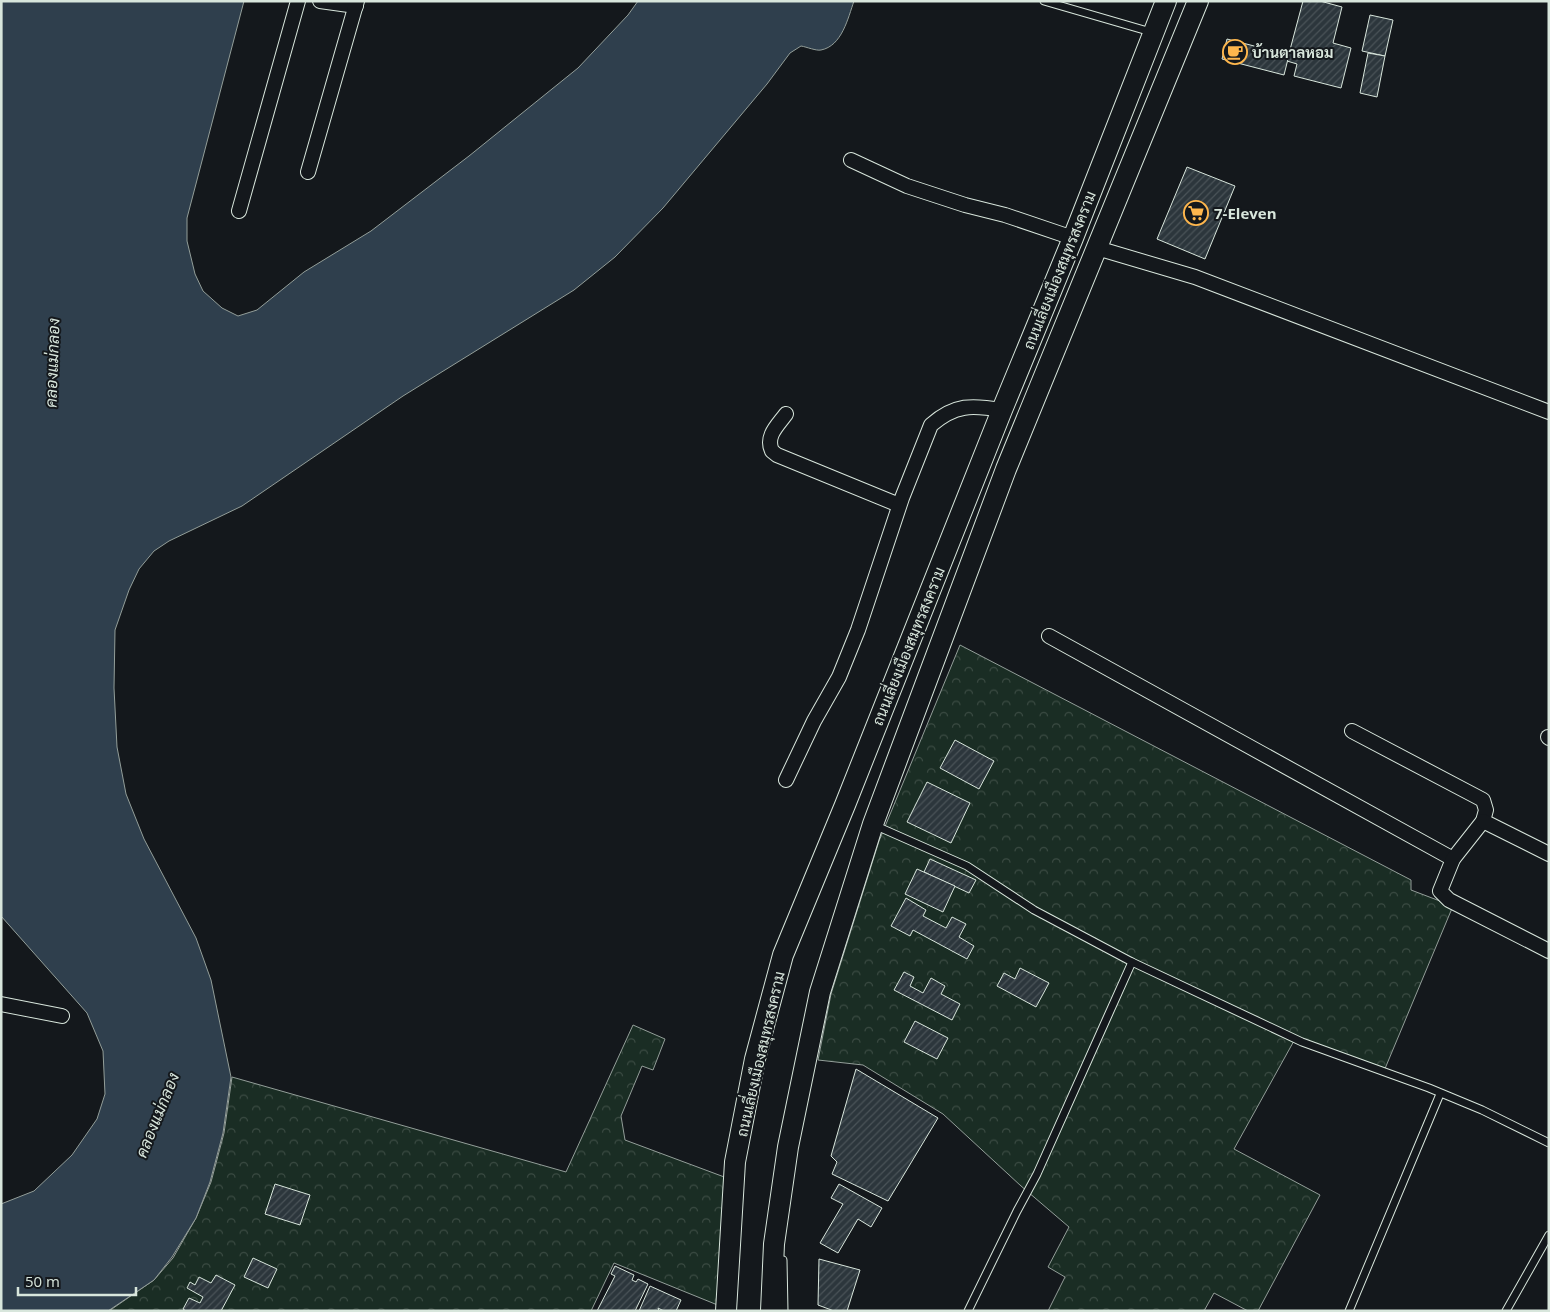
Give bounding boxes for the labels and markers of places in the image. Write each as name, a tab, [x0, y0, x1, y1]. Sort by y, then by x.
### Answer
cafe icon: บ้านตาลหอม	[1222, 39, 1248, 65]
place label: บ้านตาลหอม	[1252, 42, 1333, 62]
supermarket icon: 7-Eleven	[1183, 200, 1209, 226]
place label: 7-Eleven	[1214, 203, 1277, 223]

